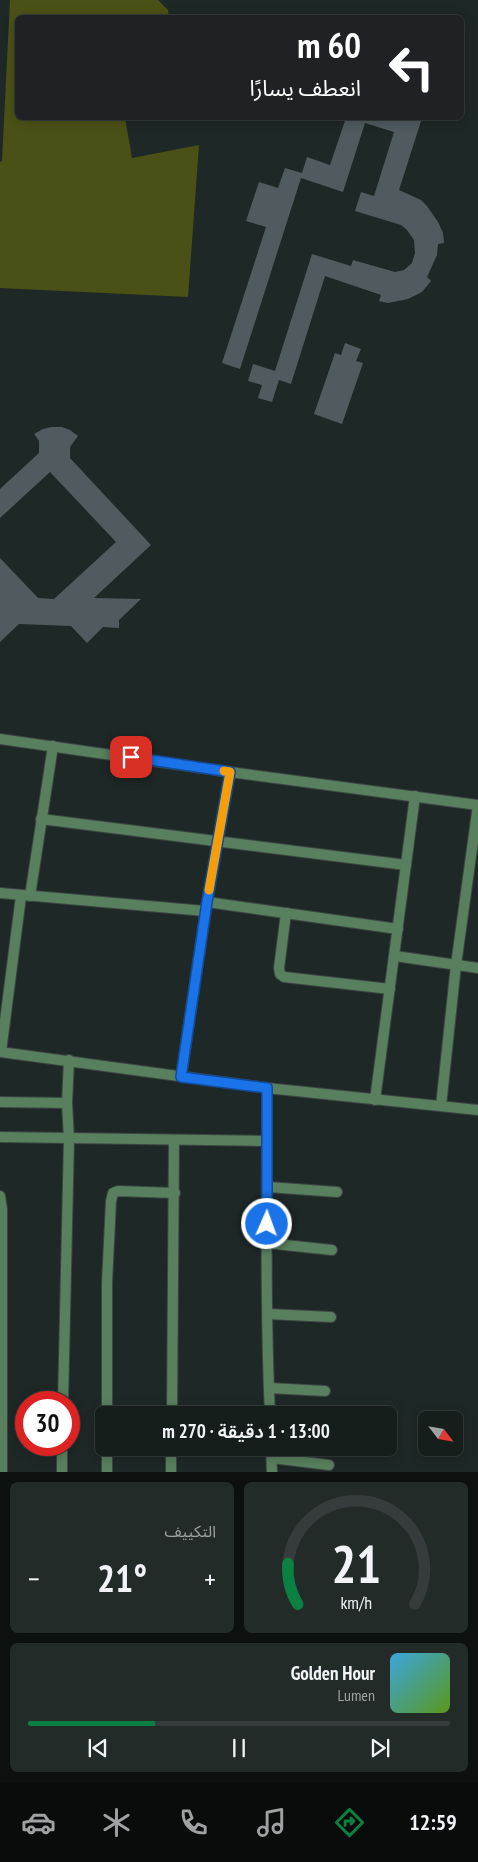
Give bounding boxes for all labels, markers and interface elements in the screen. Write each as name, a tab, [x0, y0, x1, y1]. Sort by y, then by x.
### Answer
text: 60 m	[297, 22, 361, 68]
icon: left	[379, 35, 444, 100]
text: انعطف يسارًا	[250, 74, 361, 102]
pin	[110, 736, 152, 778]
icon: arrive	[117, 743, 145, 771]
position arrow	[240, 1197, 292, 1249]
speed limit sign: 30	[15, 1391, 80, 1456]
north arrow	[418, 1411, 462, 1456]
map controls	[418, 1411, 463, 1456]
text: 13:00 · 1 دقيقة · 270 m	[162, 1419, 330, 1443]
text: التكييف	[164, 1521, 216, 1541]
text: 21	[331, 1530, 381, 1597]
text: 21°	[97, 1553, 147, 1602]
text: −	[28, 1560, 40, 1597]
text: +	[204, 1560, 216, 1597]
text: km/h	[340, 1591, 372, 1614]
text: Golden Hour	[291, 1661, 375, 1685]
text: Lumen	[338, 1685, 375, 1705]
icon: previous	[84, 1734, 112, 1762]
icon: pause	[225, 1734, 253, 1762]
icon: next	[366, 1734, 394, 1762]
icon: car	[21, 1805, 56, 1840]
icon: climate	[99, 1805, 134, 1840]
icon: phone	[176, 1805, 211, 1840]
icon: music	[254, 1805, 289, 1840]
icon: directions	[332, 1805, 367, 1840]
text: 12:59	[409, 1808, 457, 1836]

